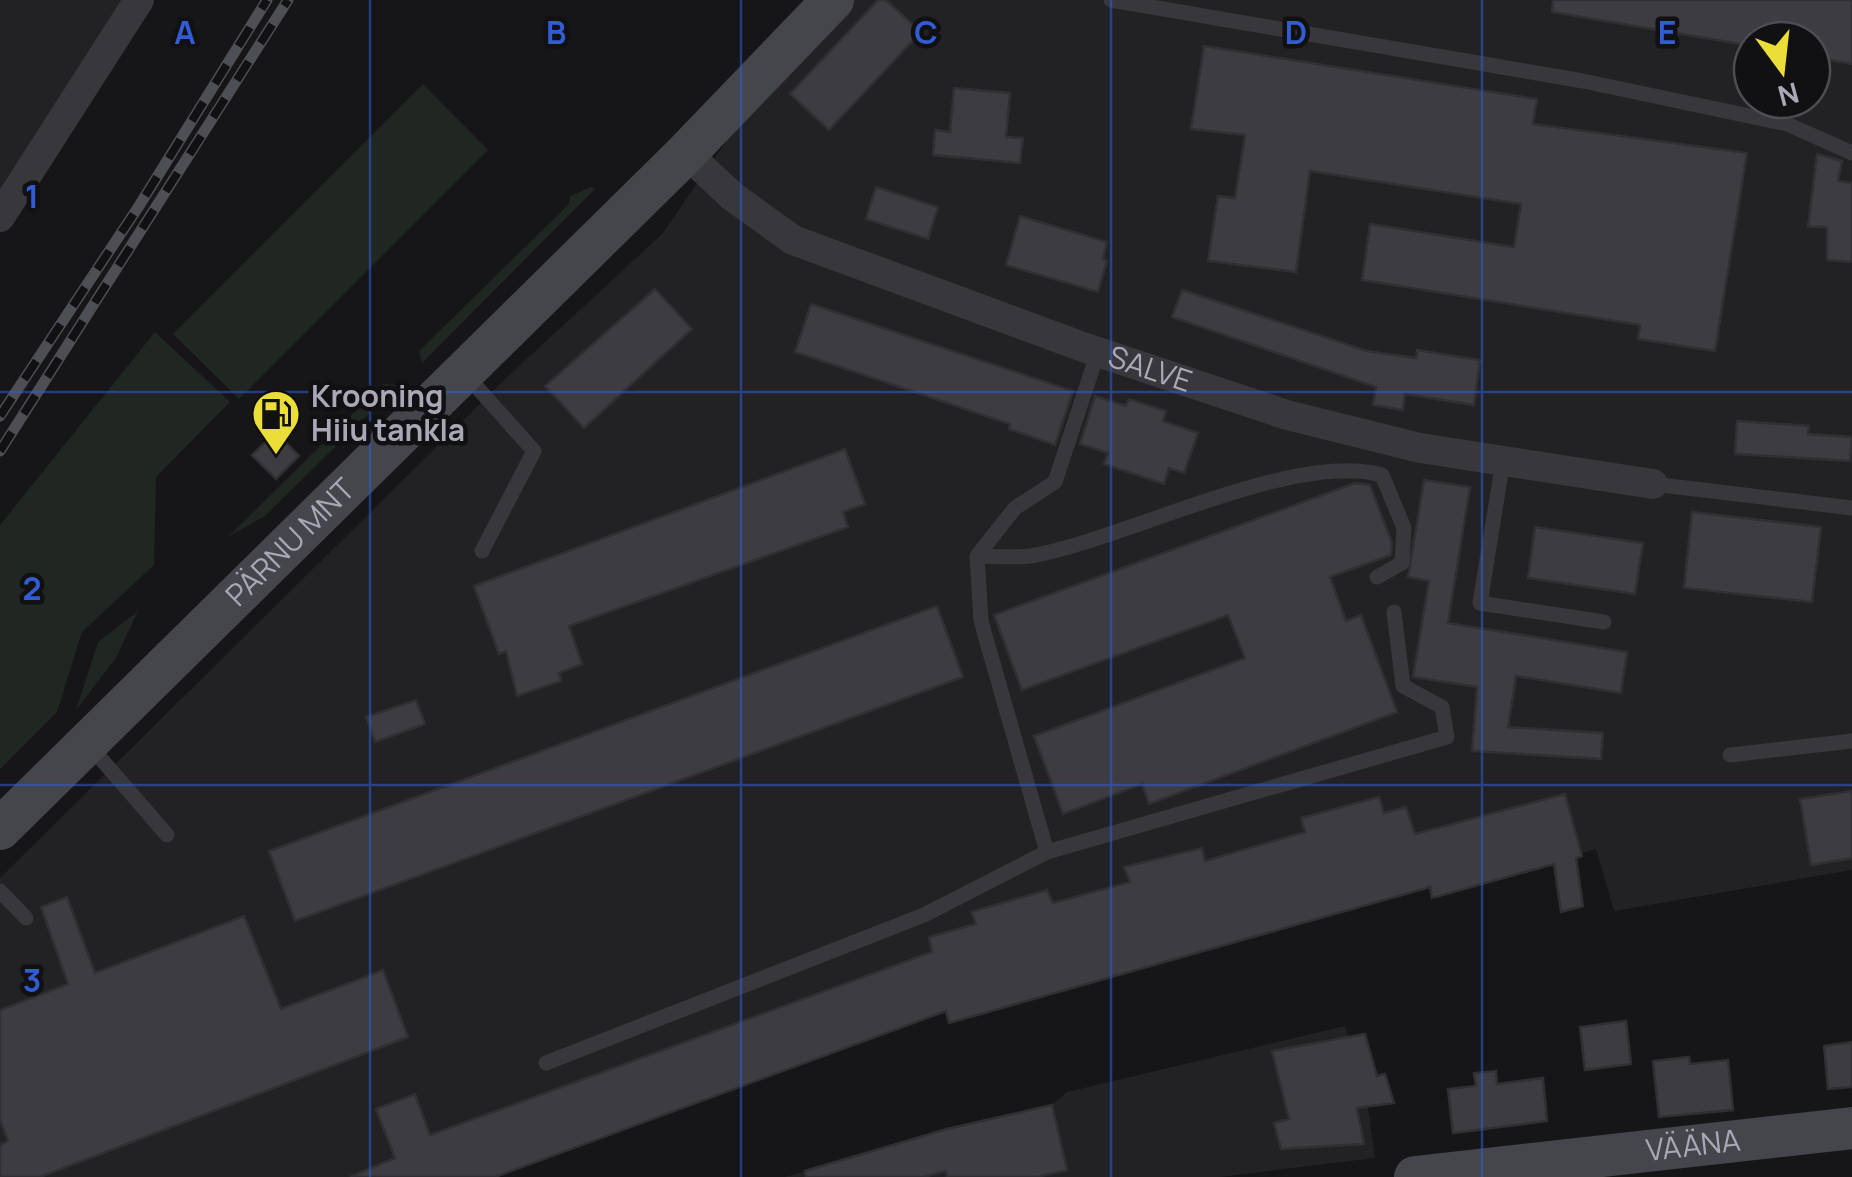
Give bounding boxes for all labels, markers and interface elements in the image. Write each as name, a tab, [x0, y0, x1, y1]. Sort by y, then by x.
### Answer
text: A	[174, 10, 196, 54]
text: B	[546, 10, 566, 54]
text: C	[914, 10, 938, 54]
text: D	[1285, 10, 1307, 54]
text: E	[1658, 10, 1676, 54]
north arrow	[1732, 20, 1832, 120]
text: N	[1774, 74, 1803, 116]
text: 1	[25, 174, 39, 218]
street label: SALVE	[1103, 335, 1198, 401]
place label: Krooning Hiiu tankla	[311, 375, 465, 450]
fuel station icon: Krooning Hiiu tankla	[250, 388, 302, 456]
street label: PÄRNU MNT	[216, 469, 363, 614]
text: 2	[22, 566, 42, 610]
text: 3	[23, 958, 41, 1002]
street label: VÄÄNA	[1644, 1119, 1742, 1170]

